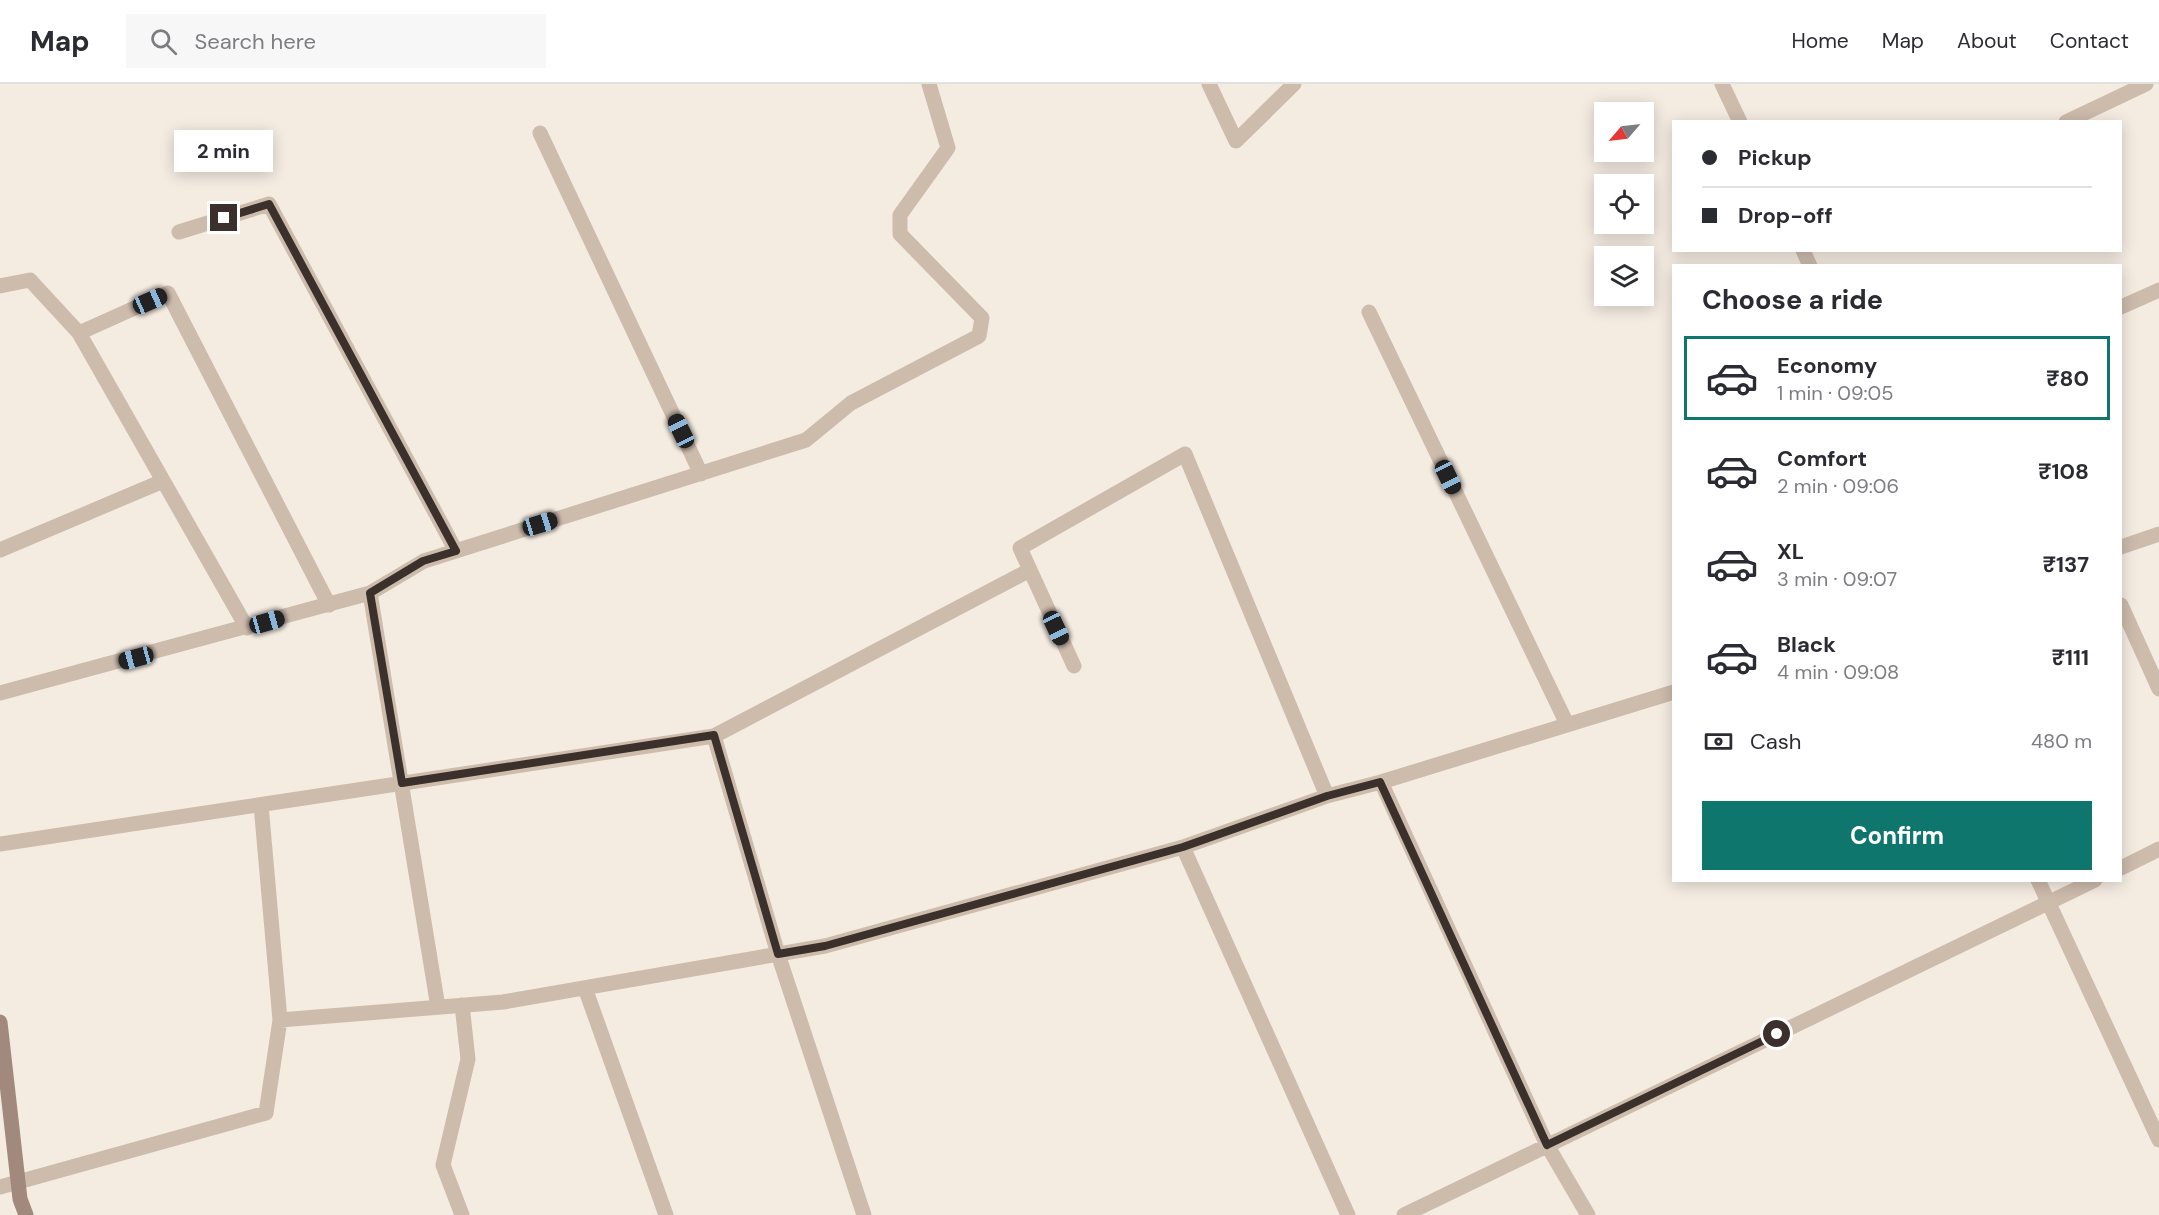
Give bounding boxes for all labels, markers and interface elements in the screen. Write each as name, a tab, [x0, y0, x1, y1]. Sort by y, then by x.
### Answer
search box	[126, 14, 546, 68]
text: Map	[30, 23, 90, 60]
icon: search	[147, 25, 180, 58]
text: Search here	[195, 27, 316, 56]
text: Home	[1791, 27, 1849, 55]
text: Map	[1882, 27, 1924, 55]
text: About	[1957, 27, 2017, 55]
text: Contact	[2050, 27, 2129, 55]
north arrow	[1594, 102, 1654, 162]
map controls	[1594, 102, 1654, 306]
callout: 2 min	[174, 131, 274, 173]
text: 2 min	[197, 138, 250, 164]
text: Pickup	[1738, 143, 1812, 172]
button: locate	[1594, 174, 1654, 234]
text: Drop-off	[1738, 201, 1833, 230]
route end	[210, 204, 237, 231]
button: layers	[1594, 246, 1654, 306]
text: Choose a ride	[1702, 282, 1883, 317]
car	[130, 285, 170, 317]
icon: car	[1705, 351, 1759, 405]
text: Economy	[1777, 351, 1877, 380]
text: ₹80	[2046, 364, 2089, 393]
text: 1 min · 09:05	[1777, 380, 1893, 406]
car	[665, 411, 697, 451]
icon: car	[1705, 444, 1759, 498]
text: Comfort	[1777, 444, 1867, 473]
car	[1432, 457, 1464, 497]
text: ₹108	[2038, 457, 2089, 486]
text: 2 min · 09:06	[1777, 473, 1899, 499]
car	[520, 510, 560, 538]
icon: car	[1705, 537, 1759, 591]
text: XL	[1777, 537, 1804, 566]
text: ₹137	[2043, 550, 2089, 579]
text: 3 min · 09:07	[1777, 566, 1897, 592]
car	[247, 608, 287, 636]
car	[1040, 608, 1072, 648]
icon: car	[1705, 630, 1759, 684]
text: Black	[1777, 630, 1836, 659]
text: ₹111	[2051, 643, 2089, 672]
car	[116, 645, 156, 671]
text: 4 min · 09:08	[1777, 659, 1899, 685]
icon: cash	[1702, 725, 1735, 758]
text: Cash	[1750, 727, 1801, 756]
text: 480 m	[2031, 728, 2092, 754]
button: Confirm	[1702, 801, 2092, 870]
route start	[1763, 1020, 1790, 1047]

